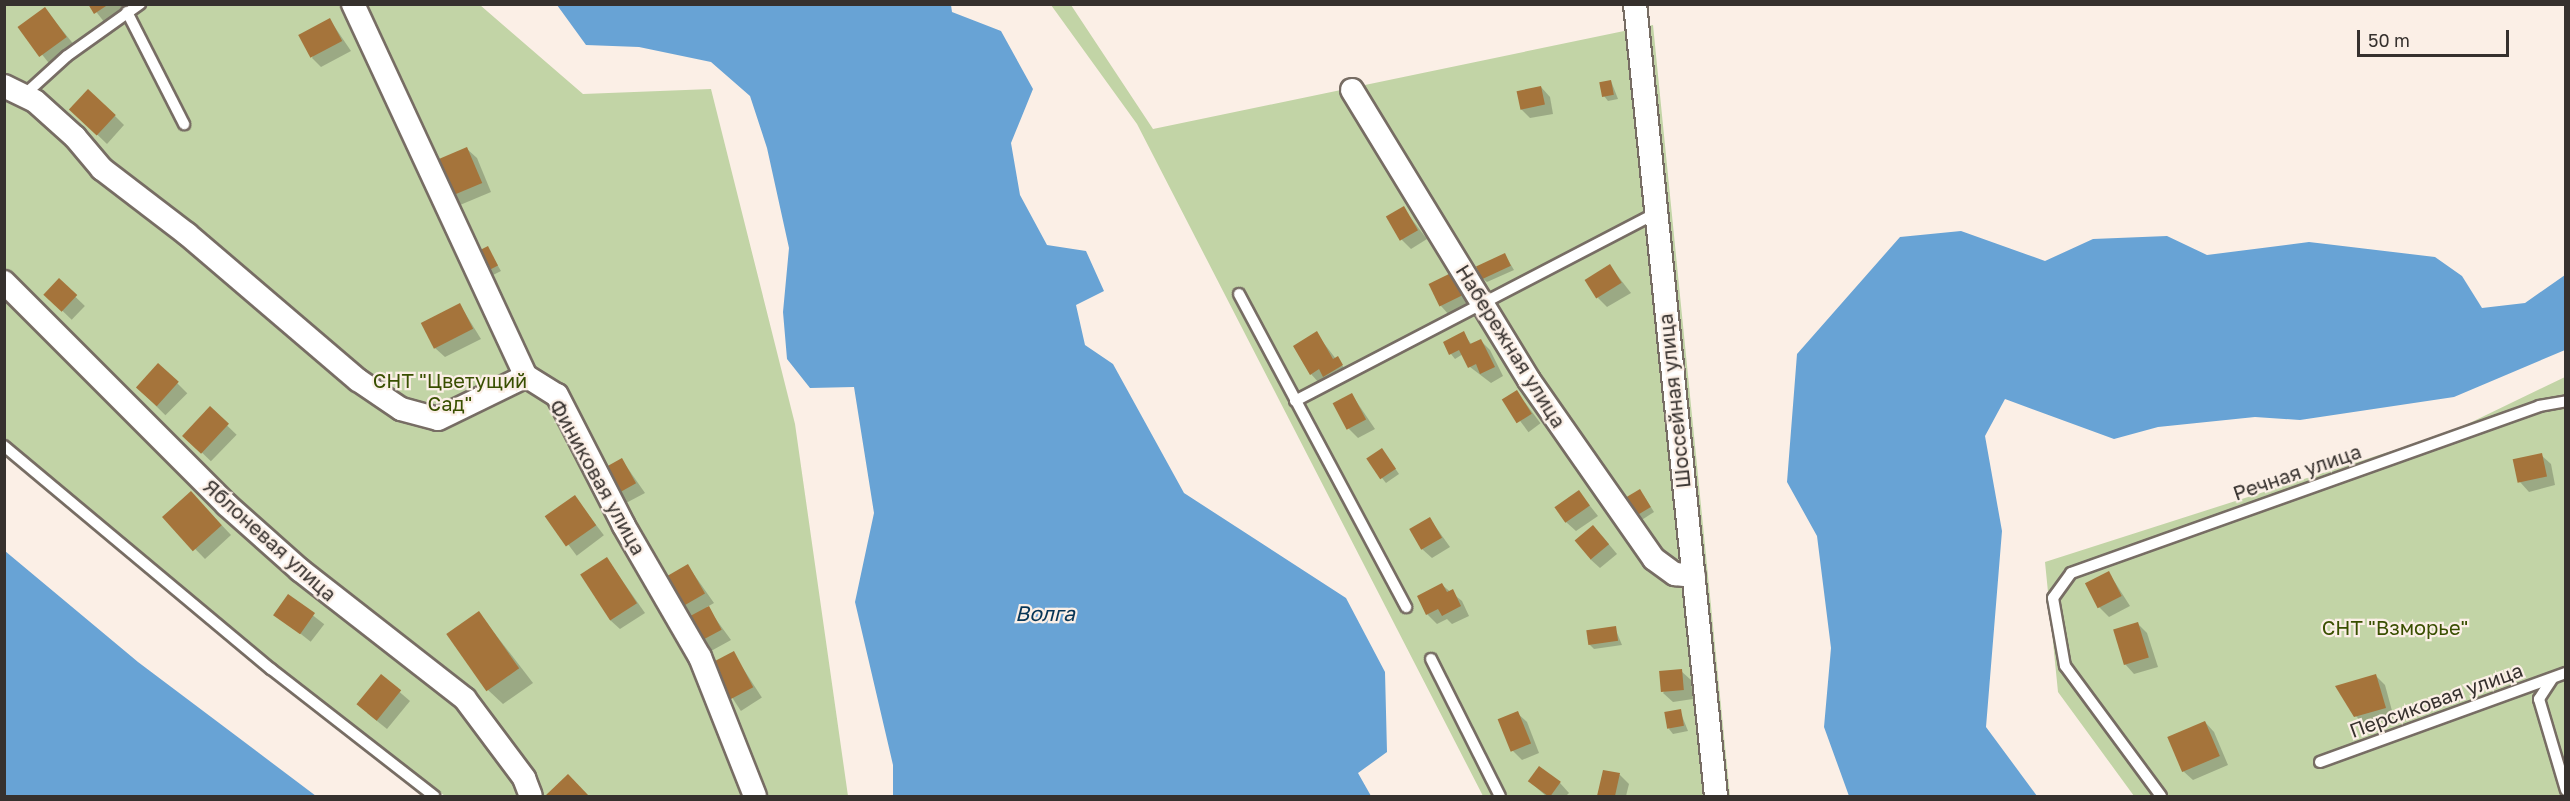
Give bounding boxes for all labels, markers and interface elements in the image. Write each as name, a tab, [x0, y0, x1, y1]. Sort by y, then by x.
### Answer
scale bar	[2360, 18, 2512, 56]
text: 50 m	[2368, 29, 2410, 51]
street label: Набережная улица	[1451, 260, 1571, 432]
street label: Шоссейная улица	[1653, 312, 1695, 490]
park label: СНТ "Цветущий Сад"	[373, 368, 527, 415]
street label: Финиковая улица	[545, 395, 651, 559]
street label: Речная улица	[2230, 439, 2364, 505]
street label: Яблоневая улица	[199, 474, 341, 606]
water label: Волга	[1015, 600, 1075, 626]
park label: СНТ "Взморье"	[2322, 615, 2468, 639]
street label: Персиковая улица	[2346, 657, 2526, 743]

